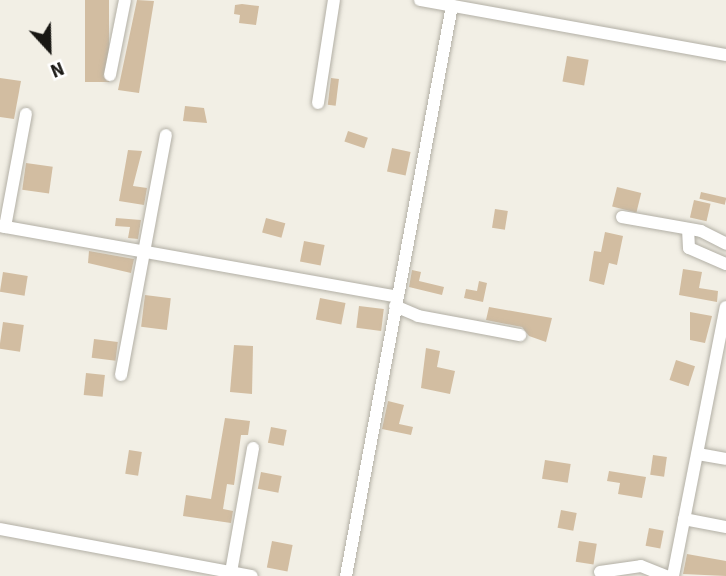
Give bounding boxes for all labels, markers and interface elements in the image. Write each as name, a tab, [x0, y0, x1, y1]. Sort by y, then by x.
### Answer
north arrow	[14, 14, 84, 84]
text: N	[46, 54, 68, 84]

